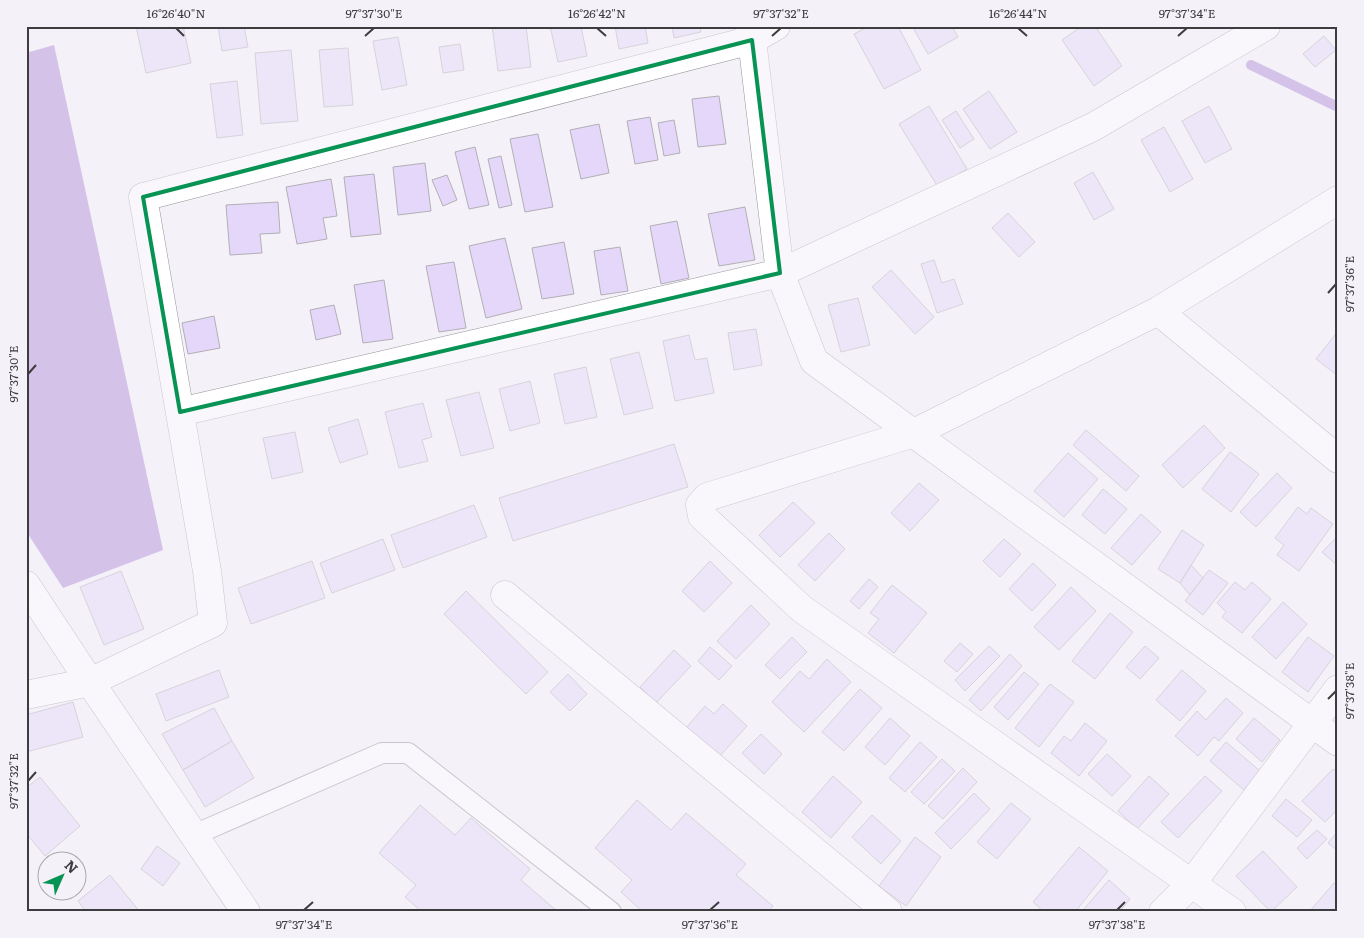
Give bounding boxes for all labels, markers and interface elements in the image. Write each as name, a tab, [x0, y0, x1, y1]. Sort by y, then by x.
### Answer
text: 16°26'40"N	[147, 4, 205, 22]
text: 97°37'30"E	[346, 4, 403, 22]
text: 16°26'42"N	[568, 4, 626, 22]
text: 97°37'32"E	[753, 4, 809, 22]
text: 16°26'44"N	[989, 4, 1047, 22]
text: 97°37'34"E	[1159, 4, 1216, 22]
text: 97°37'36"E	[1340, 255, 1358, 312]
text: 97°37'30"E	[4, 345, 22, 402]
text: 97°37'38"E	[1340, 662, 1358, 719]
text: 97°37'32"E	[4, 753, 22, 809]
north arrow	[38, 850, 88, 900]
text: N	[61, 855, 83, 878]
text: 97°37'34"E	[276, 915, 333, 933]
text: 97°37'36"E	[682, 915, 739, 933]
text: 97°37'38"E	[1089, 915, 1146, 933]

